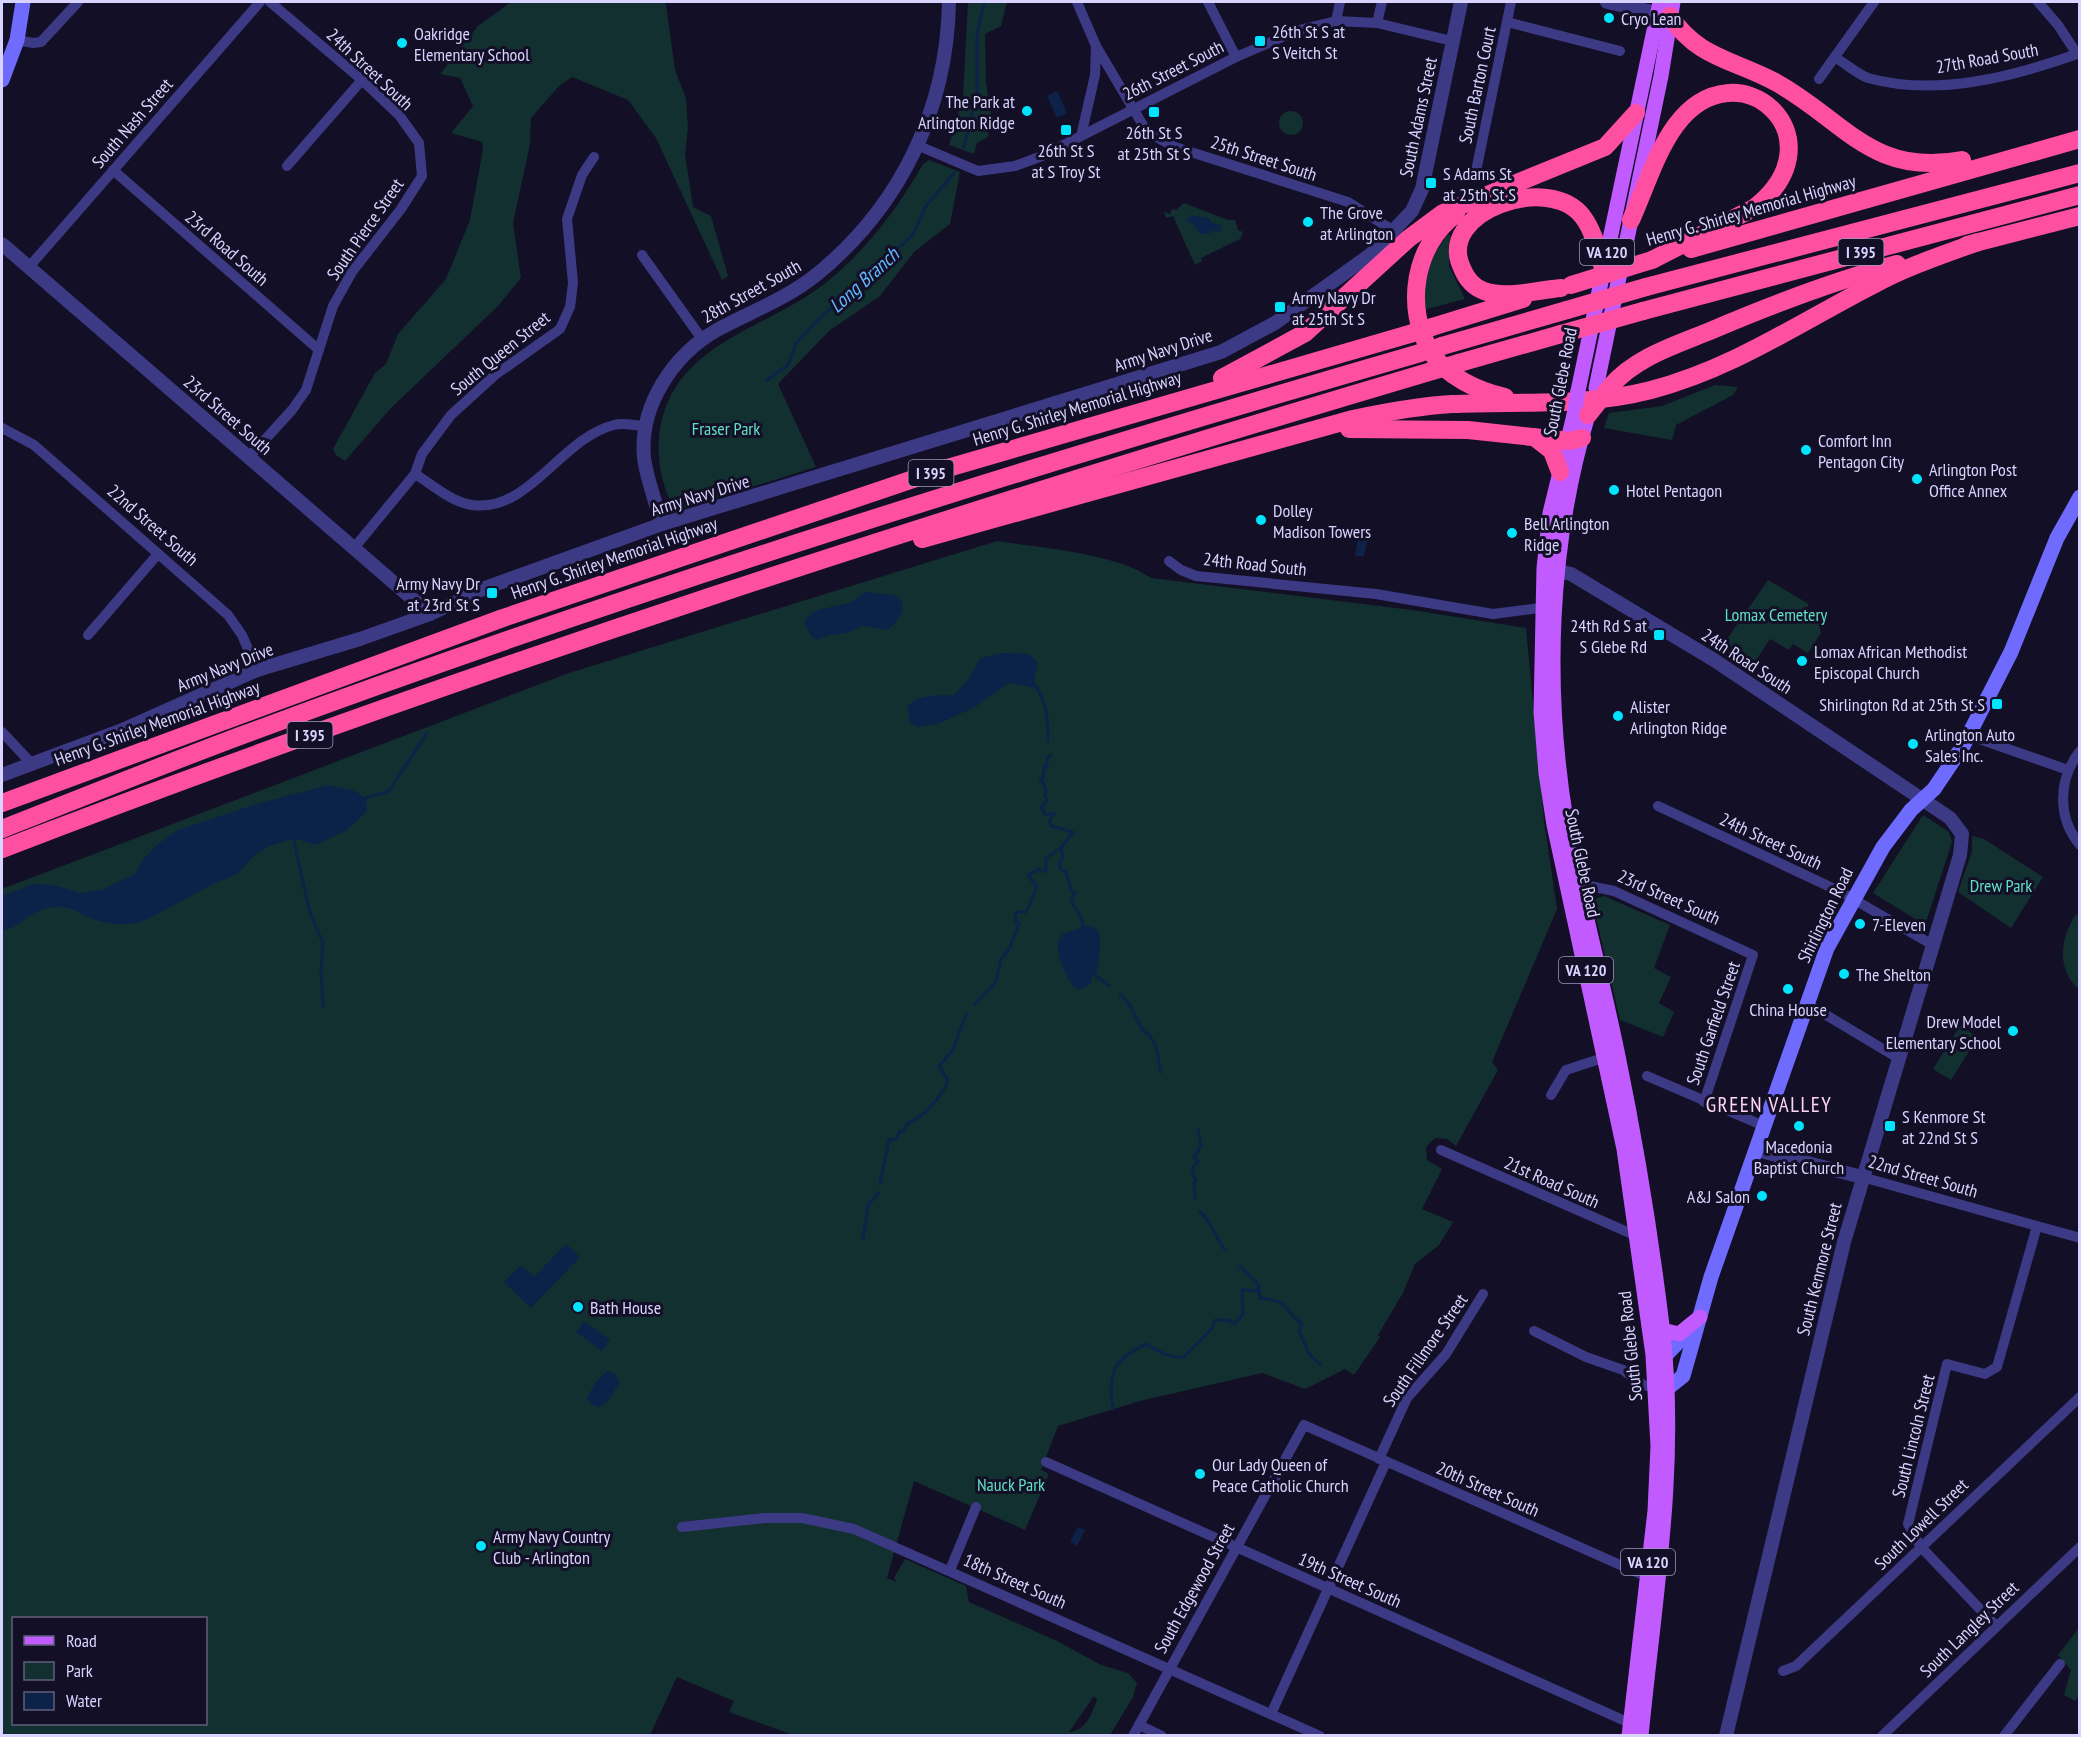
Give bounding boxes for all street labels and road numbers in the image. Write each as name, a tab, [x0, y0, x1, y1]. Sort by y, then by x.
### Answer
street label: 24th Street South	[322, 23, 418, 115]
street label: South Barton Court	[1453, 24, 1501, 146]
street label: 26th Street South	[1119, 35, 1227, 105]
street label: 27th Road South	[1934, 38, 2040, 78]
street label: South Adams Street	[1394, 55, 1442, 179]
street label: South Nash Street	[87, 73, 177, 173]
street label: 25th Street South	[1208, 130, 1320, 186]
street label: Henry G. Shirley Memorial Highway	[1644, 169, 1859, 251]
street label: South Pierce Street	[321, 174, 409, 284]
street label: 23rd Road South	[180, 205, 274, 291]
road number: VA 120	[1580, 239, 1634, 265]
road number: I 395	[1838, 239, 1884, 265]
street label: 28th Street South	[697, 254, 805, 328]
street label: South Queen Street	[446, 306, 554, 400]
street label: Army Navy Drive	[1111, 323, 1215, 377]
street label: South Glebe Road	[1538, 326, 1582, 438]
street label: Henry G. Shirley Memorial Highway	[970, 365, 1184, 451]
street label: 23rd Street South	[179, 370, 277, 460]
road number: I 395	[908, 460, 954, 486]
street label: Army Navy Drive	[648, 469, 752, 521]
street label: 22nd Street South	[103, 479, 203, 571]
street label: Henry G. Shirley Memorial Highway	[508, 512, 720, 604]
street label: 24th Road South	[1202, 547, 1308, 581]
street label: 24th Road South	[1697, 623, 1797, 699]
street label: Army Navy Drive	[173, 637, 277, 697]
street label: Henry G. Shirley Memorial Highway	[51, 675, 263, 771]
road number: I 395	[288, 722, 332, 748]
street label: South Glebe Road	[1560, 807, 1606, 919]
street label: 24th Street South	[1716, 807, 1826, 875]
street label: 23rd Street South	[1614, 864, 1724, 930]
street label: Shirlington Road	[1792, 864, 1858, 966]
road number: VA 120	[1559, 957, 1613, 983]
street label: South Garfield Street	[1681, 958, 1745, 1088]
street label: 22nd Street South	[1866, 1149, 1980, 1203]
street label: 21st Road South	[1501, 1151, 1603, 1213]
street label: South Kenmore Street	[1791, 1200, 1847, 1338]
street label: South Fillmore Street	[1378, 1289, 1472, 1411]
street label: South Glebe Road	[1613, 1290, 1647, 1402]
street label: South Lincoln Street	[1887, 1372, 1939, 1500]
street label: 20th Street South	[1433, 1456, 1543, 1522]
street label: South Lowell Street	[1869, 1473, 1973, 1575]
street label: South Edgewood Street	[1149, 1519, 1239, 1657]
street label: 19th Street South	[1295, 1547, 1405, 1613]
street label: 18th Street South	[960, 1548, 1070, 1614]
road number: VA 120	[1621, 1549, 1675, 1575]
street label: South Langley Street	[1915, 1576, 2023, 1682]

